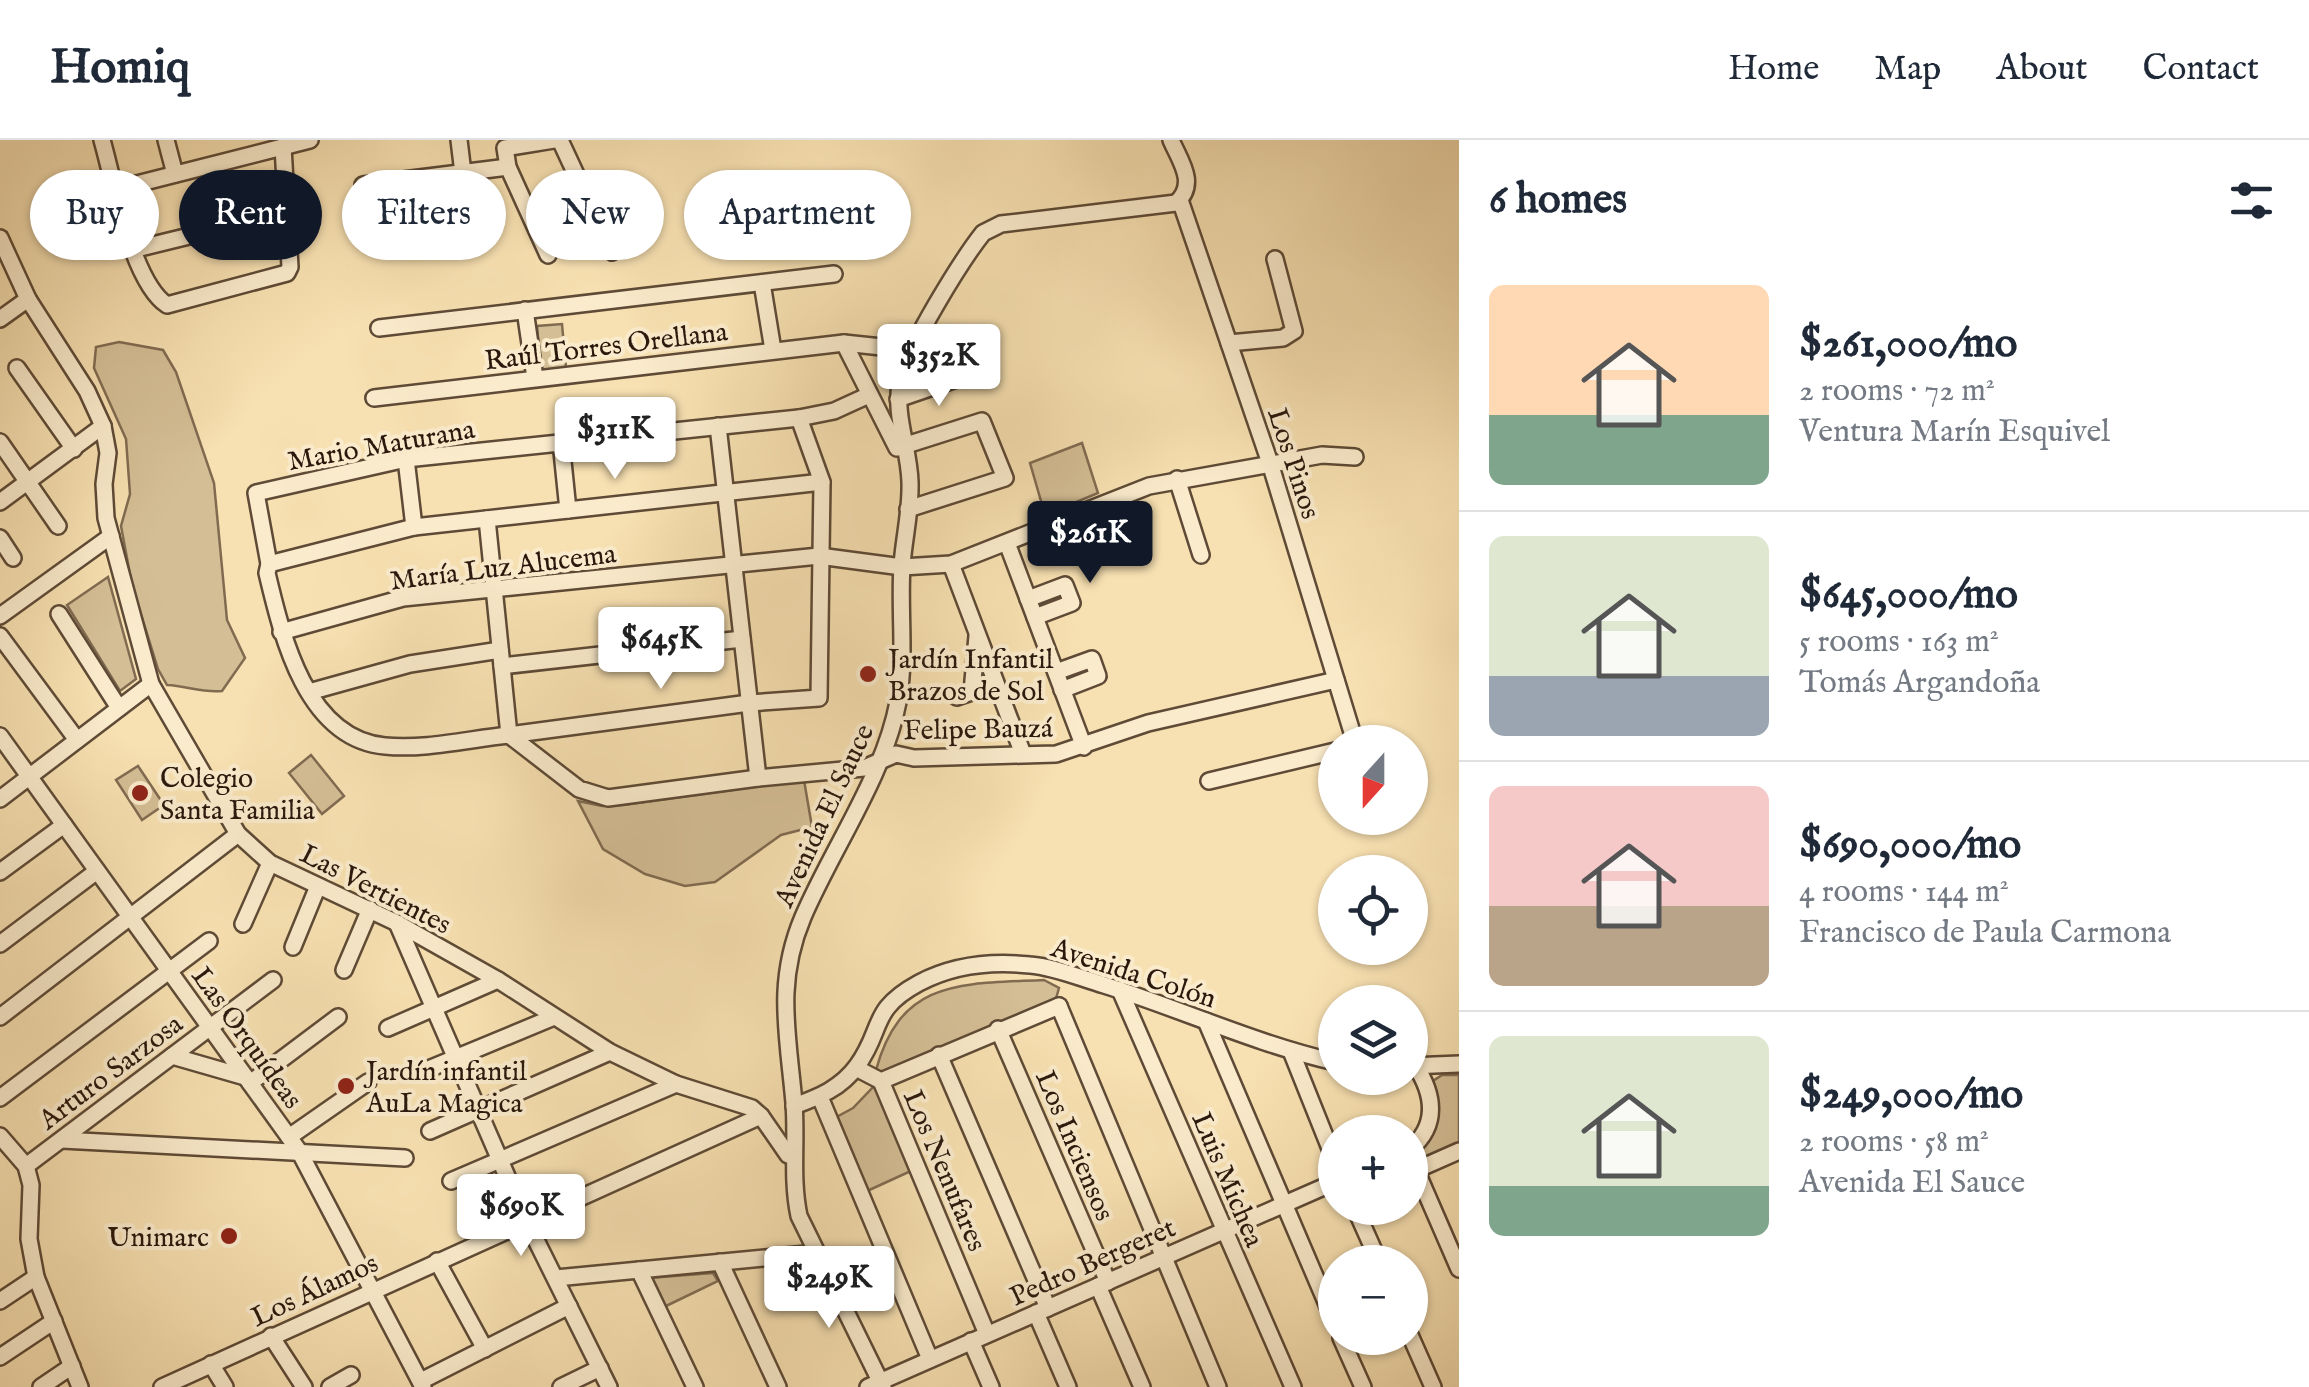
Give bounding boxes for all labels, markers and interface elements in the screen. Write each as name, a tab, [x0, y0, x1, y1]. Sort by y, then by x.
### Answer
text: Homiq	[50, 39, 190, 99]
text: Home	[1728, 47, 1819, 92]
text: Map	[1874, 47, 1941, 92]
text: About	[1996, 47, 2088, 92]
text: Contact	[2143, 47, 2259, 92]
chip: Buy	[30, 170, 159, 260]
chip: Rent	[179, 170, 322, 260]
chip: Filters	[342, 170, 506, 260]
chip: New	[526, 170, 664, 260]
chip: Apartment	[684, 170, 911, 260]
icon: filters	[2224, 173, 2279, 228]
text: 6 homes	[1489, 174, 1627, 227]
street label: Raúl Torres Orellana	[483, 315, 731, 380]
text: $261,000/mo	[1799, 318, 2017, 371]
pin: $352K	[869, 324, 1009, 409]
icon: home	[1569, 325, 1689, 445]
text: $352K	[899, 336, 979, 377]
text: 2 rooms · 72 m²	[1799, 371, 1995, 412]
pin: $311K	[545, 397, 685, 482]
street label: Los Pinos	[1258, 404, 1327, 524]
text: $311K	[577, 409, 653, 450]
text: Ventura Marín Esquivel	[1799, 412, 2110, 453]
street label: Mario Maturana	[285, 413, 479, 480]
pin: $261K	[1020, 501, 1160, 586]
text: $261K	[1049, 513, 1131, 554]
street label: María Luz Alucema	[388, 537, 619, 600]
text: $645,000/mo	[1799, 569, 2018, 622]
icon: home	[1569, 576, 1689, 696]
pin: $645K	[591, 607, 731, 692]
text: $645K	[620, 619, 702, 660]
text: 5 rooms · 163 m²	[1799, 622, 1999, 663]
place label: Jardín Infantil Brazos de Sol	[885, 643, 1054, 710]
marker: Jardín Infantil Brazos de Sol	[857, 663, 879, 685]
text: Tomás Argandoña	[1799, 663, 2040, 704]
street label: Felipe Bauzá	[903, 712, 1054, 749]
street label: Avenida El Sauce	[767, 719, 883, 914]
north arrow	[1318, 725, 1428, 835]
map controls	[1318, 725, 1428, 1355]
place label: Colegio Santa Familia	[160, 762, 316, 829]
marker: Colegio Santa Familia	[129, 782, 151, 804]
text: $690,000/mo	[1799, 819, 2021, 872]
icon: home	[1569, 826, 1689, 946]
street label: Las Vertientes	[293, 837, 456, 943]
button: locate	[1318, 855, 1428, 965]
text: 4 rooms · 144 m²	[1799, 872, 2009, 913]
text: Francisco de Paula Carmona	[1799, 913, 2171, 954]
street label: Avenida Colón	[1045, 931, 1220, 1018]
street label: Las Orquídeas	[183, 961, 309, 1116]
button: layers	[1318, 985, 1428, 1095]
street label: Arturo Sarzosa	[32, 1007, 191, 1139]
place label: Jardín infantil AuLa Magica	[363, 1055, 527, 1122]
street label: Los Inciensos	[1026, 1065, 1121, 1227]
text: $249,000/mo	[1799, 1069, 2023, 1122]
marker: Jardín infantil AuLa Magica	[335, 1075, 357, 1097]
icon: home	[1569, 1076, 1689, 1196]
street label: Los Nenufares	[894, 1085, 993, 1257]
street label: Luis Michea	[1183, 1107, 1271, 1254]
button: +	[1318, 1115, 1428, 1225]
text: 2 rooms · 58 m²	[1799, 1122, 1989, 1163]
text: Avenida El Sauce	[1799, 1163, 2025, 1204]
pin: $690K	[451, 1174, 591, 1259]
text: $690K	[479, 1186, 563, 1227]
street label: Pedro Bergeret	[1005, 1211, 1182, 1315]
place label: Unimarc	[108, 1221, 209, 1256]
marker: Unimarc	[218, 1225, 240, 1247]
button: −	[1318, 1245, 1428, 1355]
street label: Los Álamos	[245, 1246, 384, 1336]
pin: $249K	[759, 1246, 899, 1331]
text: $249K	[786, 1258, 872, 1299]

